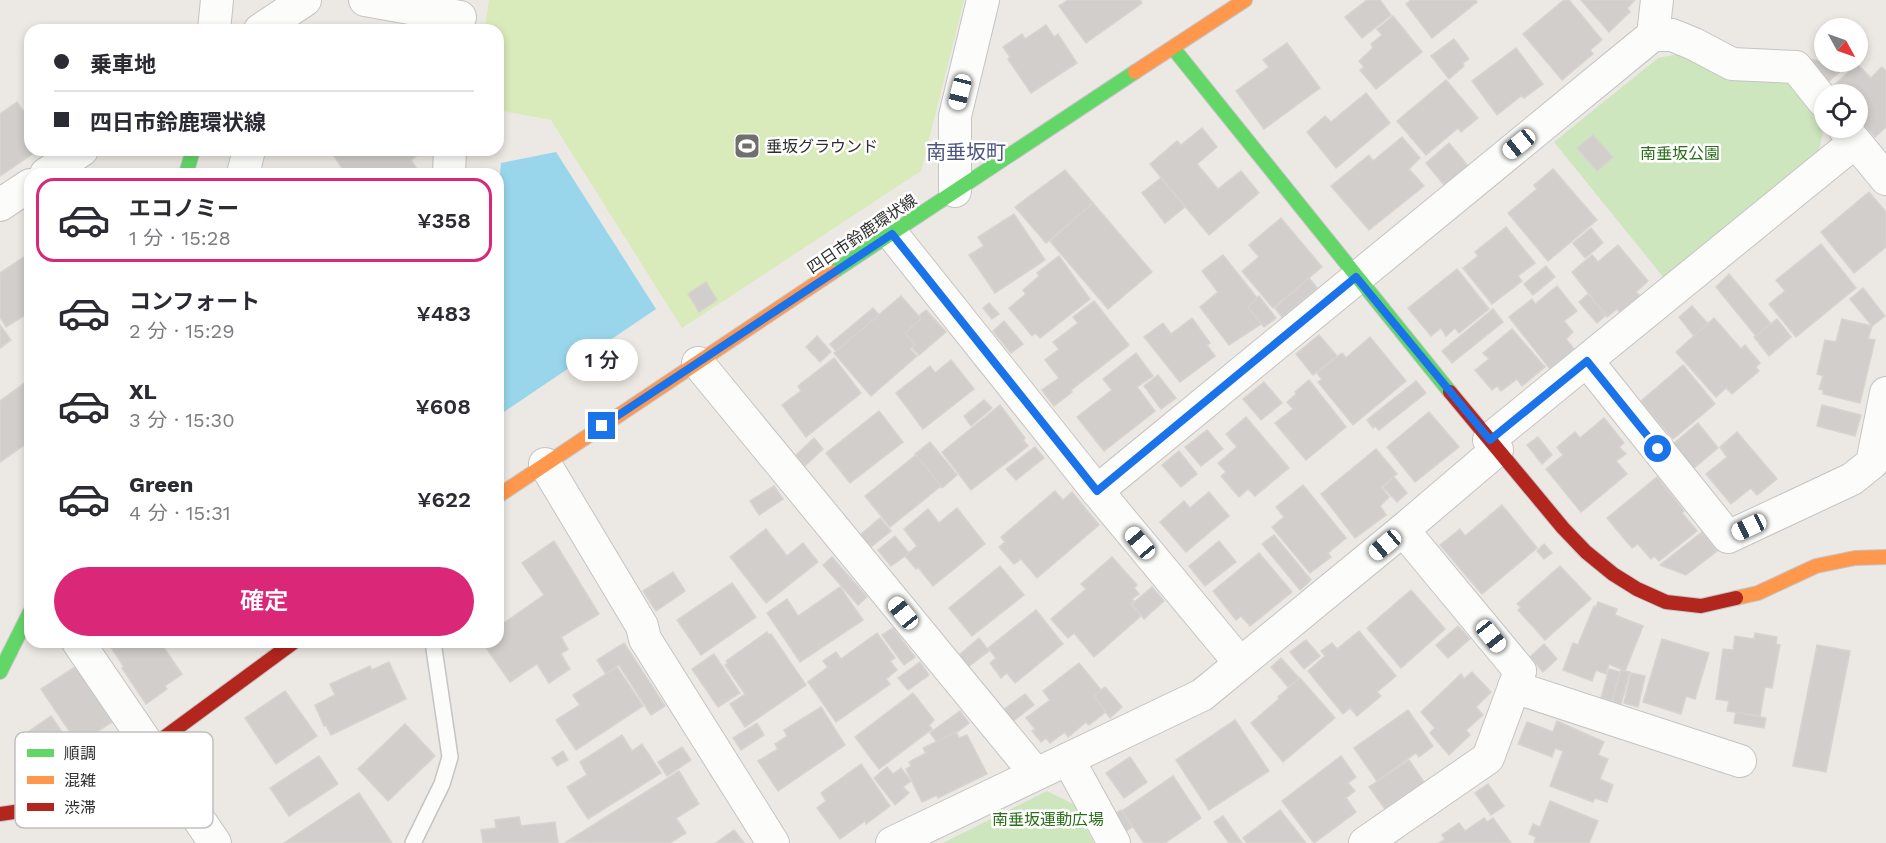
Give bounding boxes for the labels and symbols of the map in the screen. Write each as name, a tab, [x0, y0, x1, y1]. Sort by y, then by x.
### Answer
north arrow	[1814, 18, 1868, 72]
car	[947, 72, 973, 112]
car	[1499, 126, 1539, 162]
sports icon: 垂坂グラウンド	[732, 131, 762, 161]
place label: 垂坂グラウンド	[766, 137, 878, 156]
district label: 南垂坂町	[926, 140, 1006, 164]
park label: 南垂坂公園	[1640, 144, 1720, 163]
street label: 四日市鈴鹿環状線	[804, 190, 920, 278]
callout: 1 分	[566, 339, 638, 381]
route end	[588, 412, 615, 439]
route start	[1644, 435, 1671, 462]
car	[1729, 511, 1769, 543]
car	[1122, 523, 1158, 563]
car	[1365, 527, 1405, 563]
car	[885, 593, 921, 633]
car	[1473, 616, 1509, 656]
legend	[15, 732, 213, 828]
text: 順調	[64, 744, 96, 763]
text: 混雑	[64, 771, 96, 790]
text: 渋滞	[64, 798, 96, 817]
park label: 南垂坂運動広場	[992, 810, 1104, 829]

